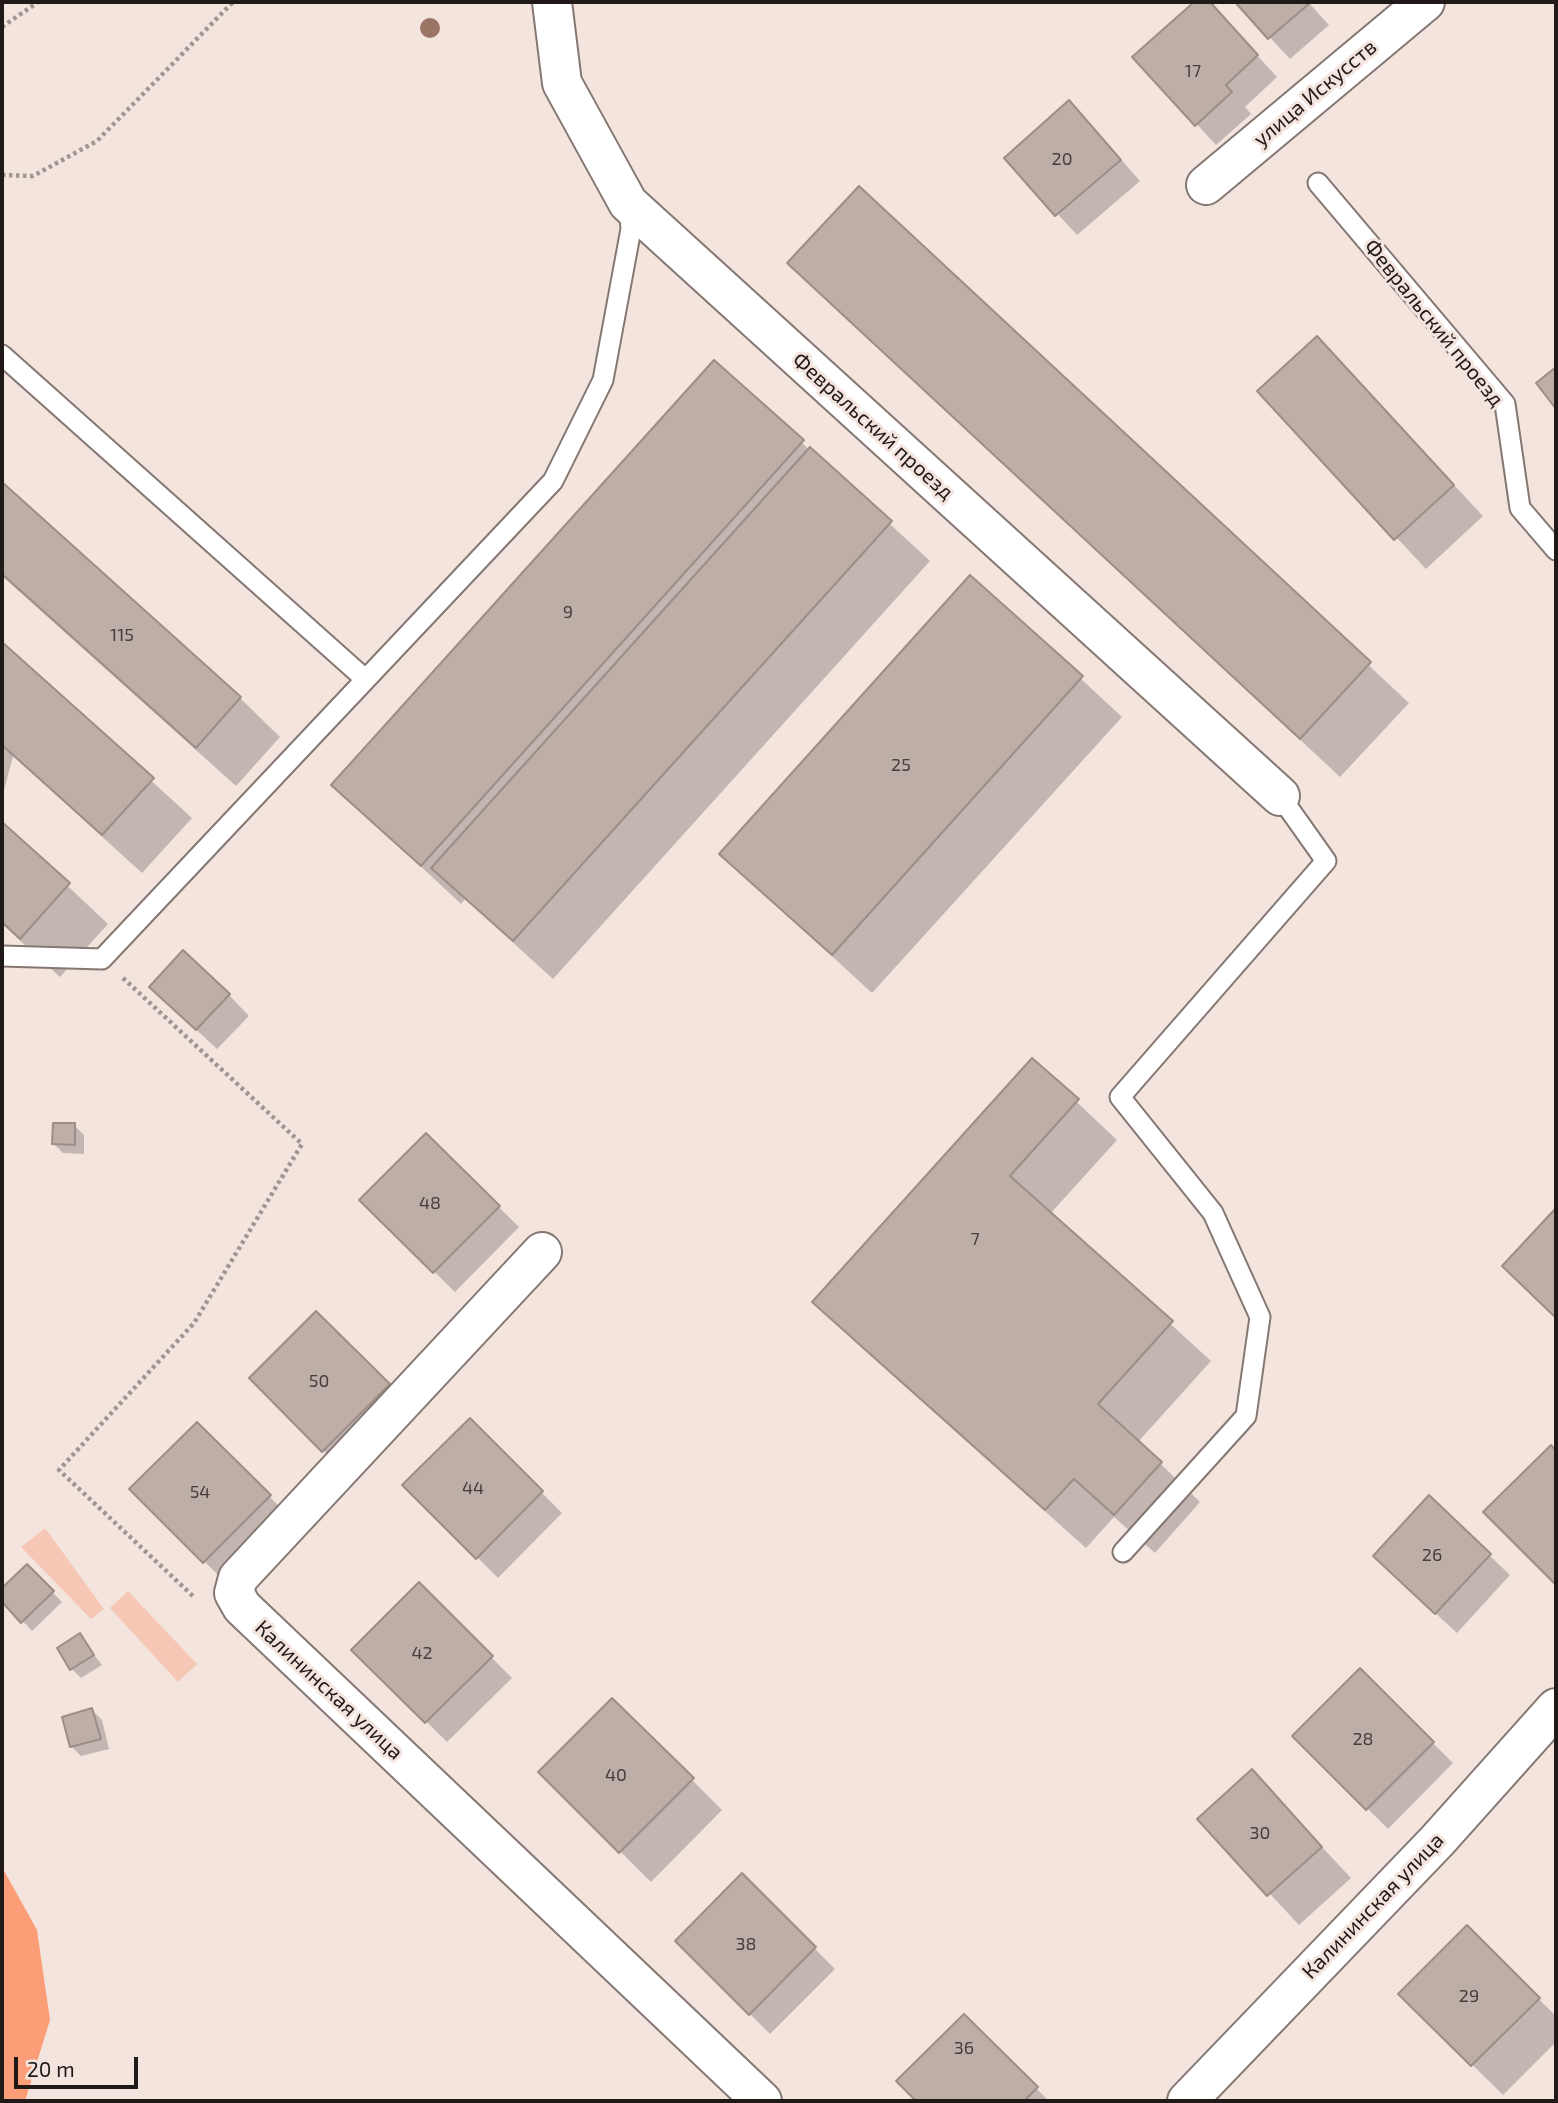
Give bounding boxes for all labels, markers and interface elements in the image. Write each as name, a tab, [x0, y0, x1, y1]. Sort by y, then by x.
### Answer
street label: улица Искусств	[1248, 34, 1382, 152]
house number: 17	[1185, 60, 1201, 82]
house number: 20	[1052, 148, 1072, 170]
street label: Февральский проезд	[1359, 234, 1509, 412]
street label: Февральский проезд	[787, 347, 959, 505]
house number: 9	[563, 601, 573, 623]
house number: 115	[110, 624, 134, 646]
house number: 25	[891, 754, 911, 776]
house number: 48	[419, 1192, 441, 1214]
house number: 7	[970, 1228, 980, 1250]
house number: 50	[309, 1370, 329, 1392]
house number: 44	[462, 1477, 484, 1499]
house number: 54	[190, 1481, 210, 1503]
house number: 26	[1422, 1544, 1442, 1566]
street label: Калининская улица	[250, 1615, 408, 1765]
house number: 42	[411, 1642, 433, 1664]
house number: 28	[1352, 1728, 1374, 1750]
house number: 40	[605, 1764, 627, 1786]
house number: 30	[1250, 1822, 1270, 1844]
street label: Калининская улица	[1297, 1828, 1449, 1984]
house number: 38	[736, 1933, 756, 1955]
house number: 29	[1459, 1985, 1479, 2007]
house number: 36	[954, 2037, 974, 2059]
scale bar	[18, 2044, 142, 2088]
text: 20 m	[27, 2056, 75, 2081]

